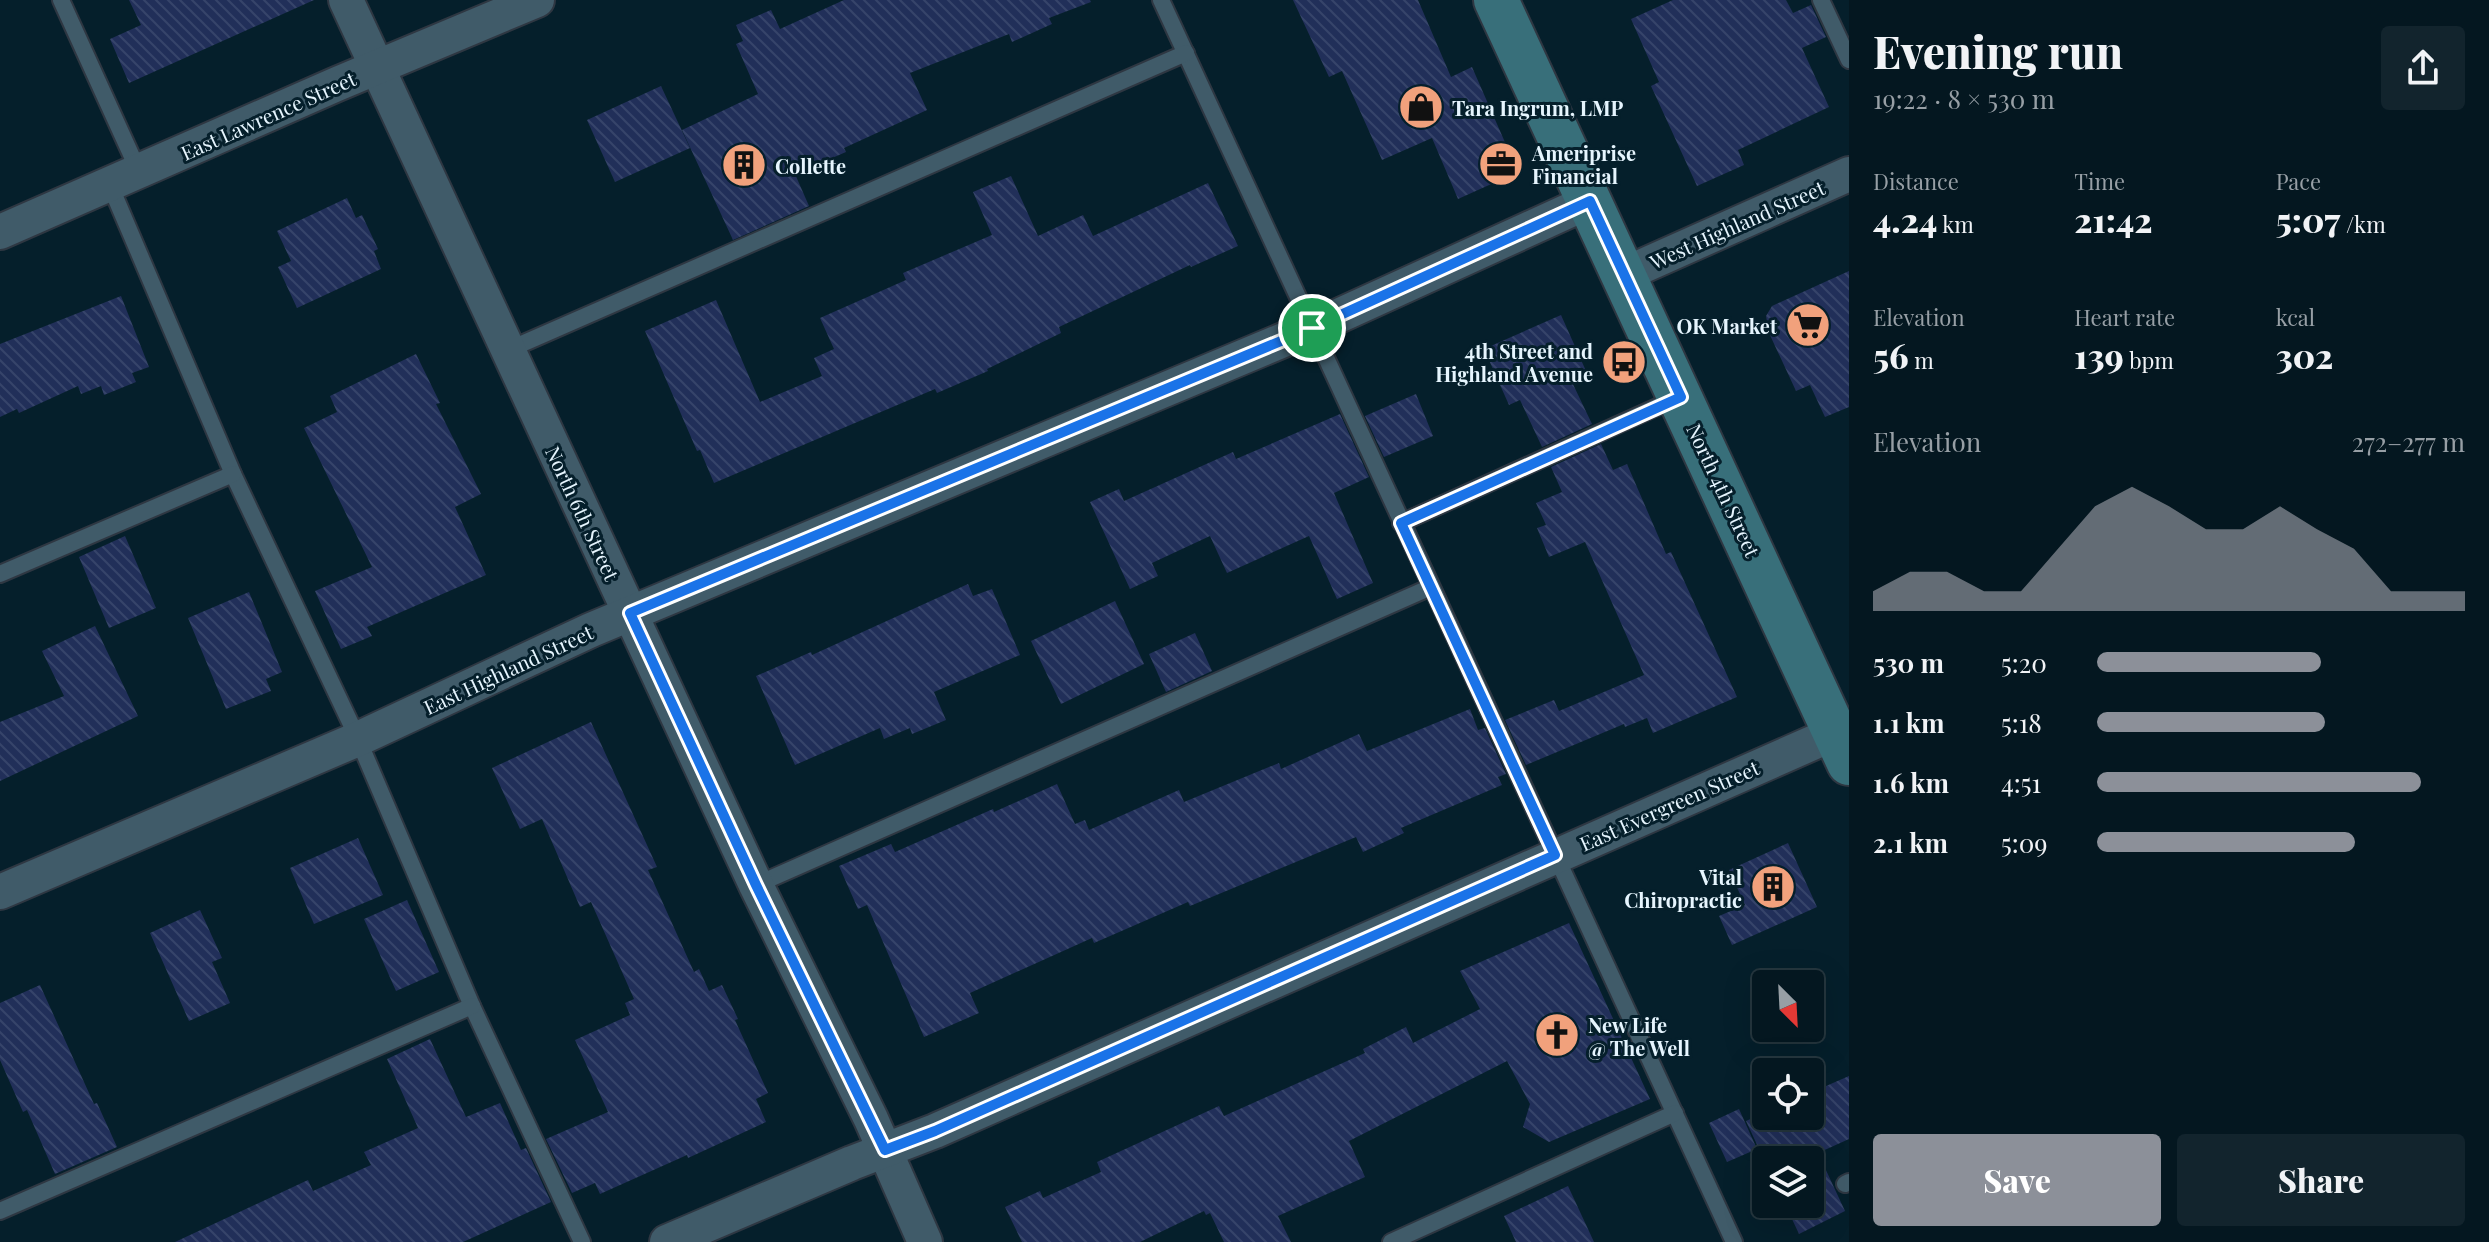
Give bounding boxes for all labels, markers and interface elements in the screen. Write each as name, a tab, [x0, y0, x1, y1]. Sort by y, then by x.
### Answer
text: Evening run	[1873, 21, 2123, 80]
button: share	[2381, 26, 2465, 110]
street label: East Lawrence Street	[176, 64, 361, 166]
text: 19:22 · 8 × 530 m	[1873, 81, 2055, 116]
shop icon: Tara Ingrum, LMP	[1397, 83, 1445, 131]
place label: Tara Ingrum, LMP	[1452, 94, 1624, 121]
place label: Ameriprise Financial	[1531, 139, 1636, 189]
office icon: Ameriprise Financial	[1477, 140, 1525, 188]
building icon: Collette	[720, 141, 768, 189]
place label: Collette	[775, 152, 846, 179]
text: Distance	[1873, 166, 1959, 196]
text: Time	[2074, 166, 2125, 196]
text: Pace	[2276, 166, 2321, 196]
street label: West Highland Street	[1644, 173, 1830, 275]
text: 4.24	[1873, 196, 1937, 242]
text: 21:42	[2074, 196, 2153, 242]
text: 5:07	[2276, 196, 2340, 242]
text: km	[1937, 209, 1974, 239]
text: /km	[2340, 209, 2386, 239]
pin	[1278, 294, 1346, 362]
supermarket icon: OK Market	[1784, 301, 1832, 349]
text: Elevation	[1873, 302, 1965, 332]
text: Heart rate	[2074, 302, 2175, 332]
text: kcal	[2276, 302, 2315, 332]
icon: arrive	[1290, 306, 1334, 350]
place label: OK Market	[1677, 312, 1778, 339]
text: 56	[1873, 332, 1909, 378]
text: 139	[2074, 332, 2124, 378]
text: 302	[2276, 332, 2333, 378]
place label: 4th Street and Highland Avenue	[1435, 337, 1593, 387]
bus stop icon: 4th Street and Highland Avenue	[1600, 338, 1648, 386]
text: m	[1909, 345, 1934, 375]
text: bpm	[2124, 345, 2174, 375]
street label: North 4th Street	[1681, 419, 1767, 562]
text: Elevation	[1873, 424, 1981, 459]
text: 272–277 m	[2352, 424, 2465, 459]
street label: North 6th Street	[540, 441, 626, 585]
street label: East Highland Street	[419, 617, 598, 720]
text: 530 m	[1873, 645, 1944, 680]
text: 5:20	[2001, 645, 2047, 680]
text: 1.1 km	[1873, 705, 1944, 740]
text: 5:18	[2001, 705, 2042, 740]
street label: East Evergreen Street	[1575, 753, 1764, 857]
text: 1.6 km	[1873, 765, 1949, 800]
text: 4:51	[2001, 765, 2041, 800]
text: 2.1 km	[1873, 825, 1948, 860]
text: 5:09	[2001, 825, 2048, 860]
place label: Vital Chiropractic	[1624, 863, 1742, 913]
building icon: Vital Chiropractic	[1749, 863, 1797, 911]
north arrow	[1752, 970, 1824, 1042]
map controls	[1752, 970, 1824, 1218]
church icon: New Life @ The Well	[1533, 1011, 1581, 1059]
place label: New Life @ The Well	[1588, 1011, 1690, 1061]
button: locate	[1752, 1058, 1824, 1130]
button: Save	[1873, 1134, 2161, 1226]
button: Share	[2177, 1134, 2465, 1226]
button: layers	[1752, 1146, 1824, 1218]

